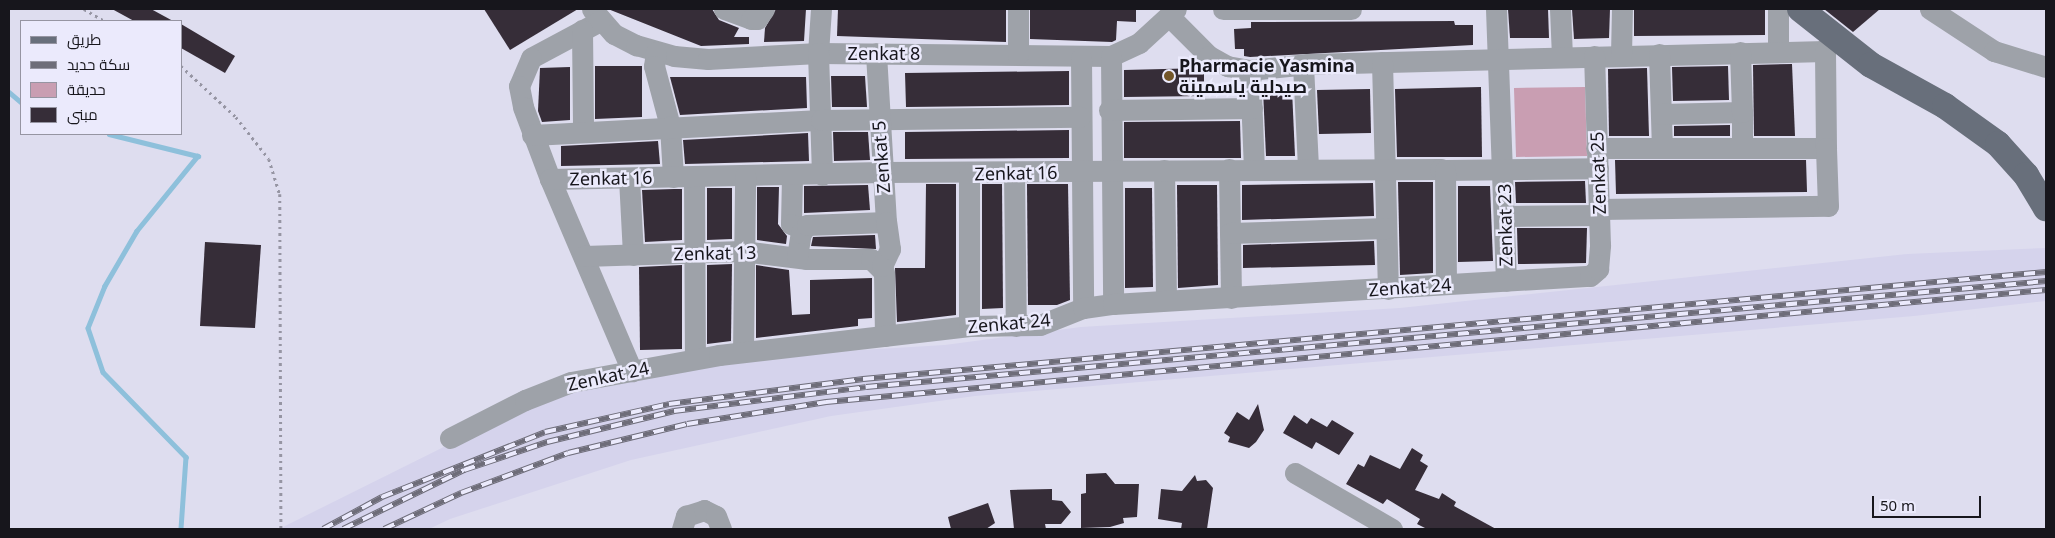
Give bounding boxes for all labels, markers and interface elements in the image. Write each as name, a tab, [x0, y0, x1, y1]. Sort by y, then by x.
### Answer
legend	[20, 20, 182, 135]
text: طريق	[67, 29, 101, 49]
street label: Zenkat 8	[848, 42, 920, 64]
text: سكة حديد	[67, 54, 130, 74]
place label: Pharmacie Yasmina صيدلية ياسمينة	[1179, 55, 1355, 98]
marker: Pharmacie Yasmina صيدلية ياسمينة	[1163, 70, 1175, 82]
text: حديقة	[67, 79, 106, 99]
text: مبنى	[67, 104, 98, 124]
street label: Zenkat 5	[868, 120, 894, 194]
street label: Zenkat 25	[1586, 131, 1610, 215]
street label: Zenkat 16	[974, 161, 1058, 185]
street label: Zenkat 16	[569, 166, 653, 190]
street label: Zenkat 23	[1493, 183, 1517, 267]
street label: Zenkat 13	[673, 241, 757, 265]
street label: Zenkat 24	[1368, 273, 1452, 301]
street label: Zenkat 24	[967, 309, 1051, 337]
street label: Zenkat 24	[565, 357, 651, 395]
scale bar	[1875, 486, 1984, 518]
text: 50 m	[1880, 495, 1915, 515]

